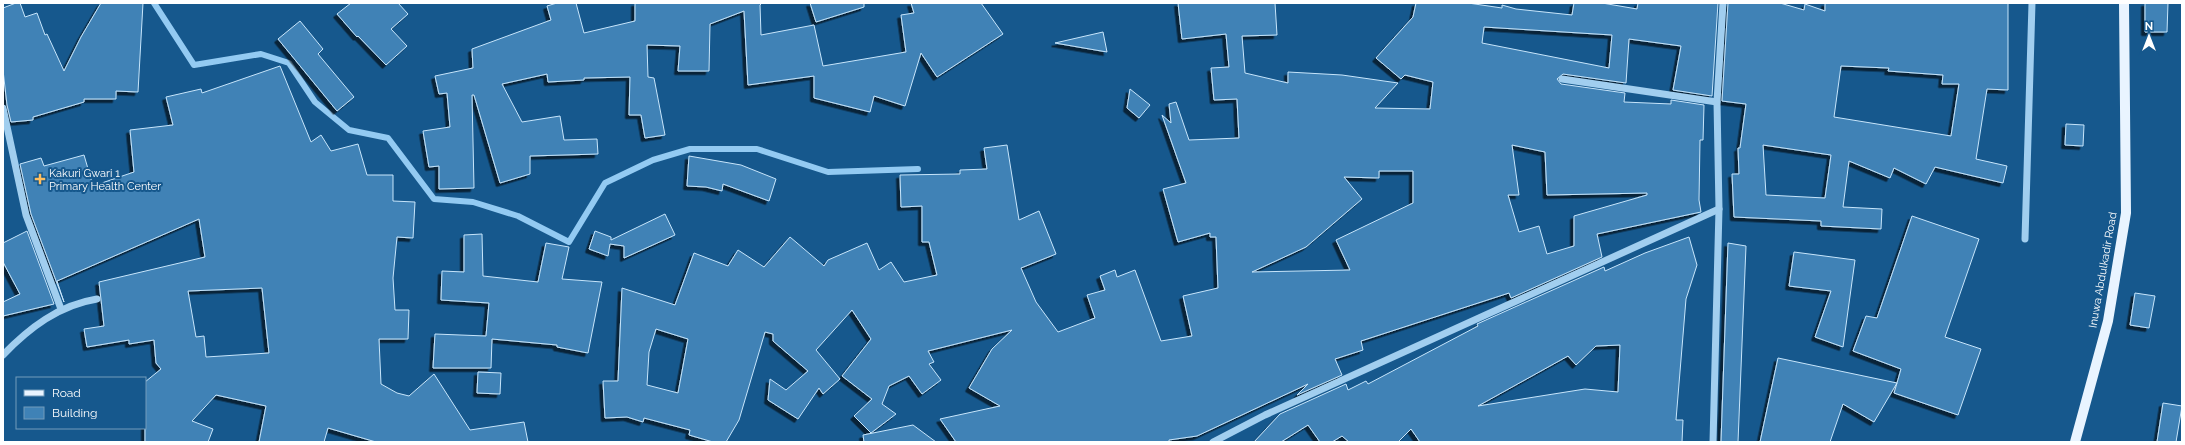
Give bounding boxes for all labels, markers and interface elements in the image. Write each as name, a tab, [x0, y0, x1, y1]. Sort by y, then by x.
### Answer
north arrow	[2129, 16, 2169, 56]
text: N	[2145, 20, 2153, 33]
place label: Kakuri Gwari 1 Primary Health Center	[49, 167, 161, 193]
marker: Kakuri Gwari 1 Primary Health Center	[34, 173, 46, 185]
street label: Inuwa Abdulkadir Road	[2086, 211, 2120, 329]
legend	[16, 377, 146, 429]
text: Road	[52, 386, 81, 400]
text: Building	[52, 406, 98, 420]

